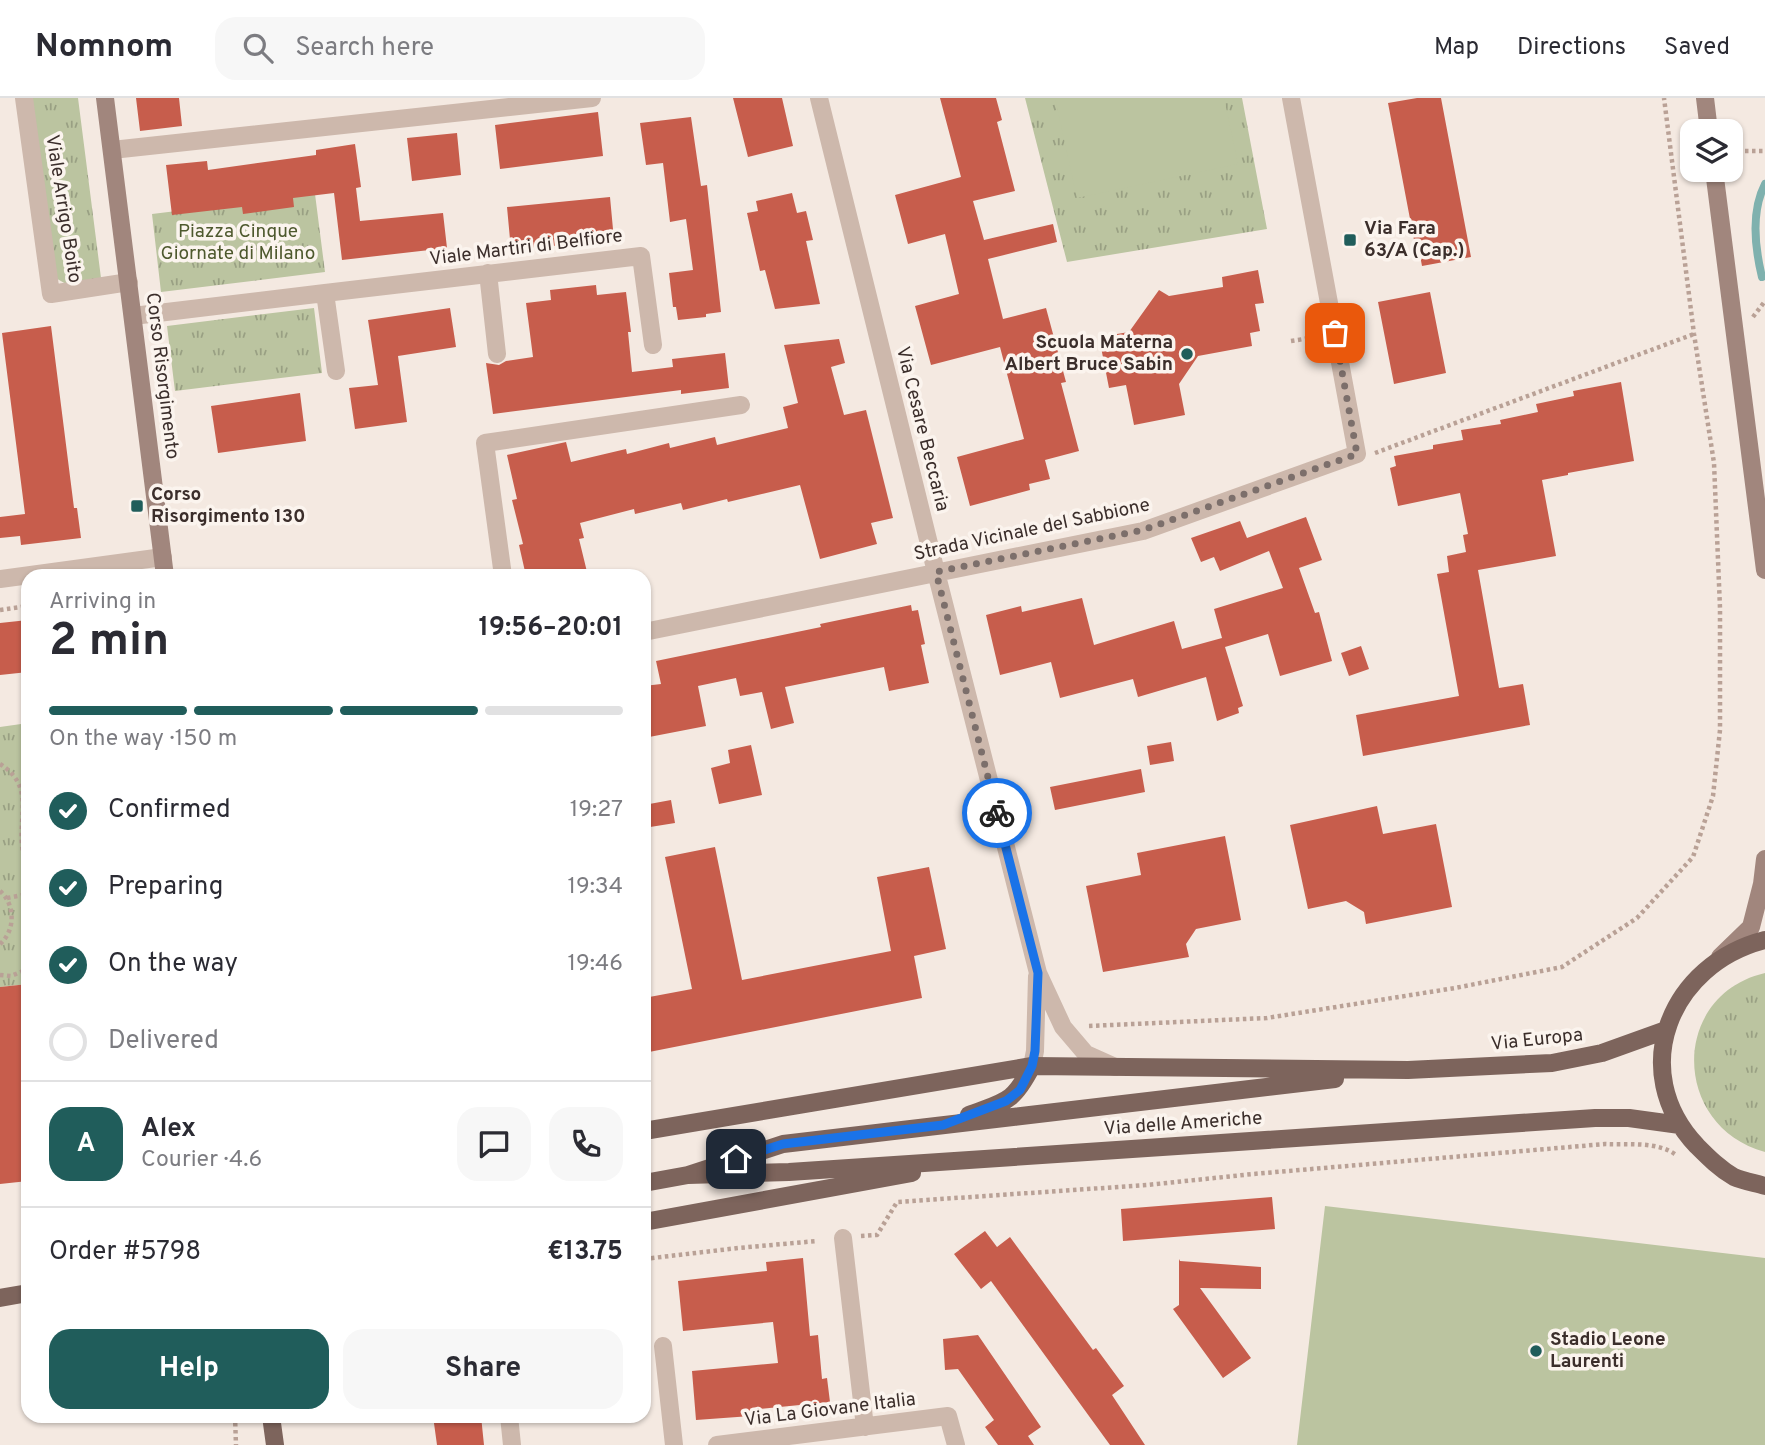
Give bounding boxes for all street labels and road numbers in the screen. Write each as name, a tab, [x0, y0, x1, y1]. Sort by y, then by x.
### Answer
street label: Viale Arrigo Boito	[39, 133, 87, 285]
street label: Viale Martiri di Belfiore	[428, 224, 624, 272]
street label: Corso Risorgimento	[140, 291, 184, 461]
street label: Via Cesare Beccaria	[890, 344, 954, 514]
street label: Strada Vicinale del Sabbione	[912, 493, 1152, 567]
street label: Via Europa	[1490, 1023, 1584, 1057]
street label: Via delle Americhe	[1103, 1106, 1263, 1142]
street label: Via La Giovane Italia	[743, 1388, 917, 1432]

